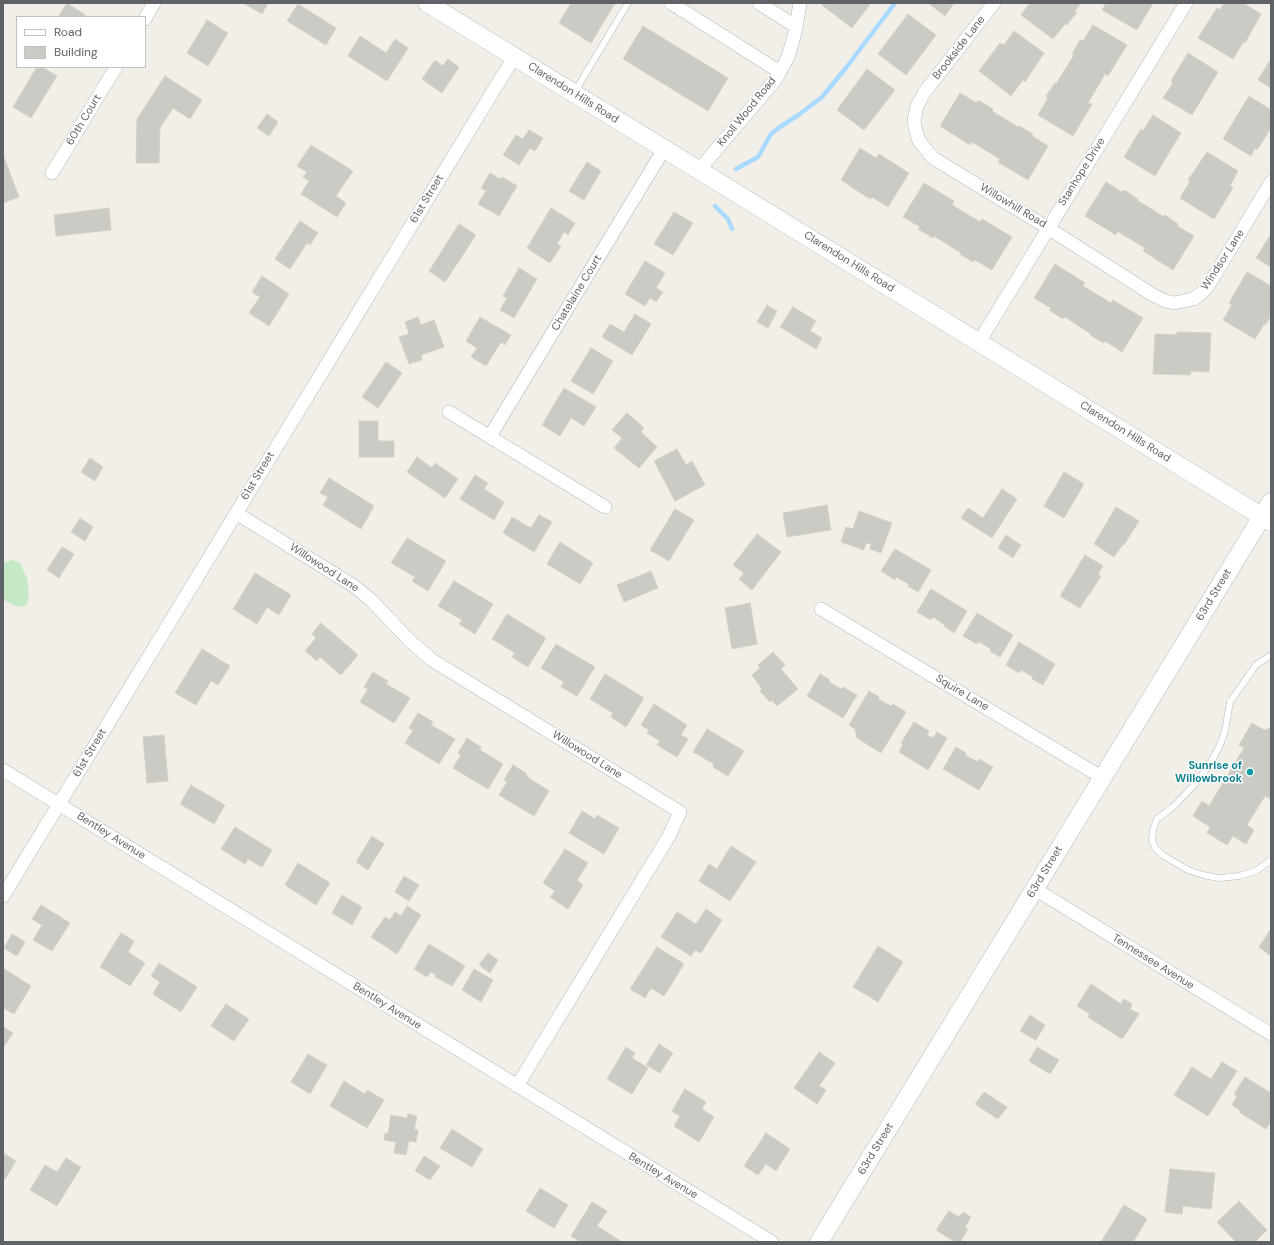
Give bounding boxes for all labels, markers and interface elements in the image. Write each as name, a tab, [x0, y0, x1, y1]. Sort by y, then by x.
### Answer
street label: Brookside Lane	[930, 13, 988, 83]
legend	[16, 16, 146, 68]
text: Road	[54, 24, 82, 40]
text: Building	[54, 44, 98, 60]
street label: Clarendon Hills Road	[525, 60, 621, 126]
street label: Knoll Wood Road	[715, 75, 779, 149]
street label: 60th Court	[64, 92, 104, 148]
street label: Stanhope Drive	[1056, 135, 1108, 209]
street label: 61st Street	[407, 172, 447, 226]
street label: Willowhill Road	[977, 181, 1049, 231]
street label: Windsor Lane	[1198, 227, 1248, 293]
street label: Clarendon Hills Road	[801, 229, 897, 295]
street label: Chatelaine Court	[549, 253, 605, 333]
street label: Clarendon Hills Road	[1077, 399, 1173, 465]
street label: 61st Street	[238, 449, 278, 503]
street label: Willowood Lane	[287, 541, 361, 595]
street label: 63rd Street	[1193, 567, 1235, 623]
street label: Squire Lane	[933, 672, 991, 714]
street label: 61st Street	[70, 726, 110, 780]
street label: Willowood Lane	[550, 728, 624, 782]
place label: Sunrise of Willowbrook	[1175, 759, 1242, 785]
marker: Sunrise of Willowbrook	[1245, 767, 1255, 777]
street label: Bentley Avenue	[74, 810, 148, 862]
street label: 63rd Street	[1024, 844, 1066, 900]
street label: Tennessee Avenue	[1110, 931, 1196, 993]
street label: Bentley Avenue	[350, 980, 424, 1032]
street label: 63rd Street	[855, 1121, 897, 1177]
street label: Bentley Avenue	[626, 1150, 700, 1202]

